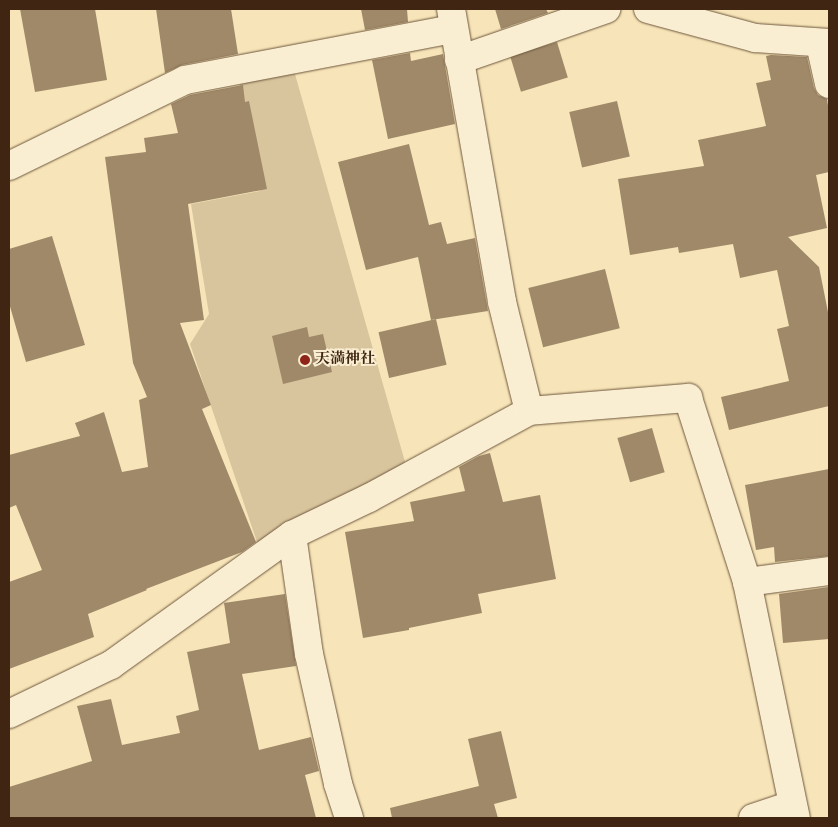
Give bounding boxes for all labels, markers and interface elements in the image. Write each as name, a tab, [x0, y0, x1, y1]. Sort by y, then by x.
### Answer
place label: 天満神社	[315, 351, 375, 369]
marker: 天満神社	[299, 354, 311, 366]

